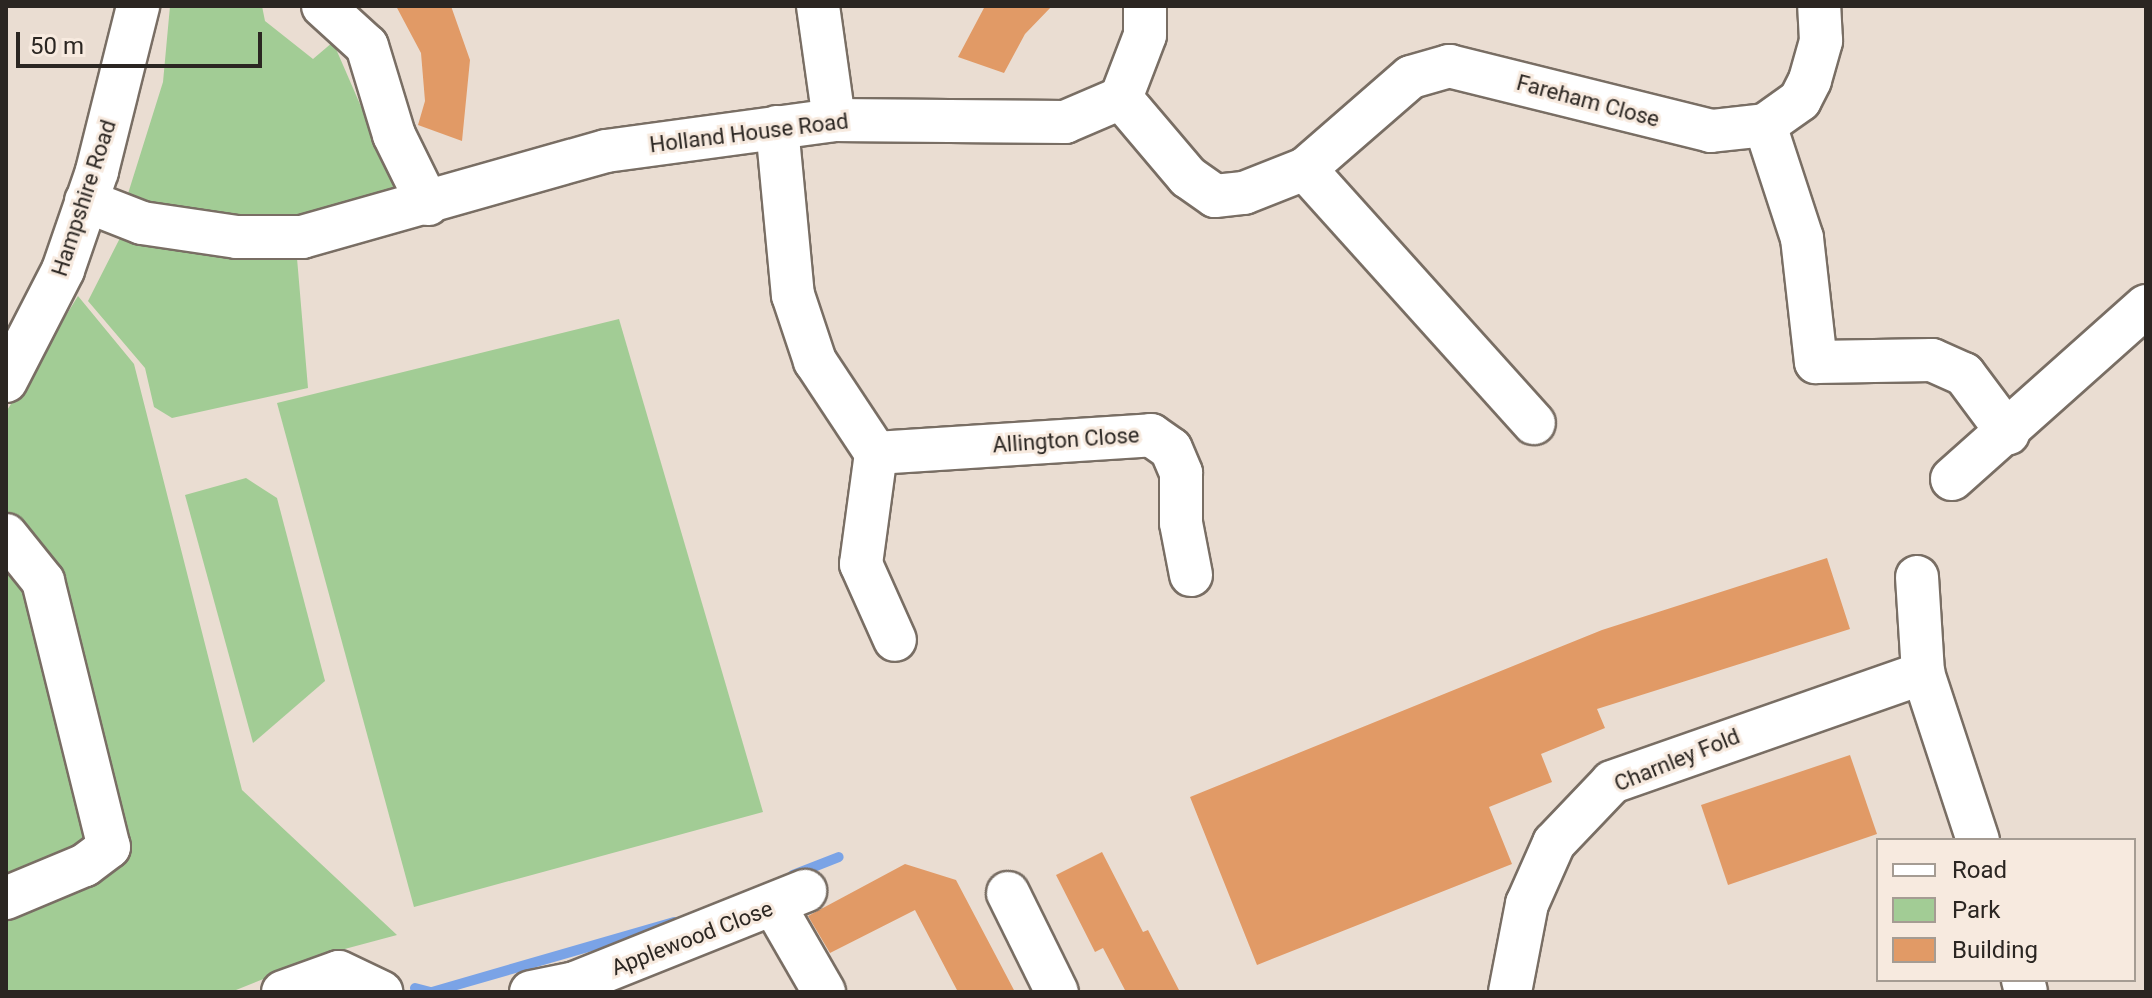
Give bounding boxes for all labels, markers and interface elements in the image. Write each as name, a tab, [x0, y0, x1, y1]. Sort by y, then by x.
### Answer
scale bar	[20, 16, 266, 66]
text: 50 m	[30, 32, 84, 60]
street label: Fareham Close	[1514, 69, 1662, 133]
street label: Holland House Road	[648, 108, 850, 158]
street label: Hampshire Road	[46, 116, 122, 280]
street label: Allington Close	[992, 422, 1140, 458]
street label: Charnley Fold	[1610, 723, 1744, 797]
legend	[1876, 838, 2136, 982]
text: Road	[1952, 856, 2007, 884]
street label: Applewood Close	[608, 895, 776, 981]
text: Park	[1952, 896, 2000, 924]
text: Building	[1952, 936, 2038, 964]

